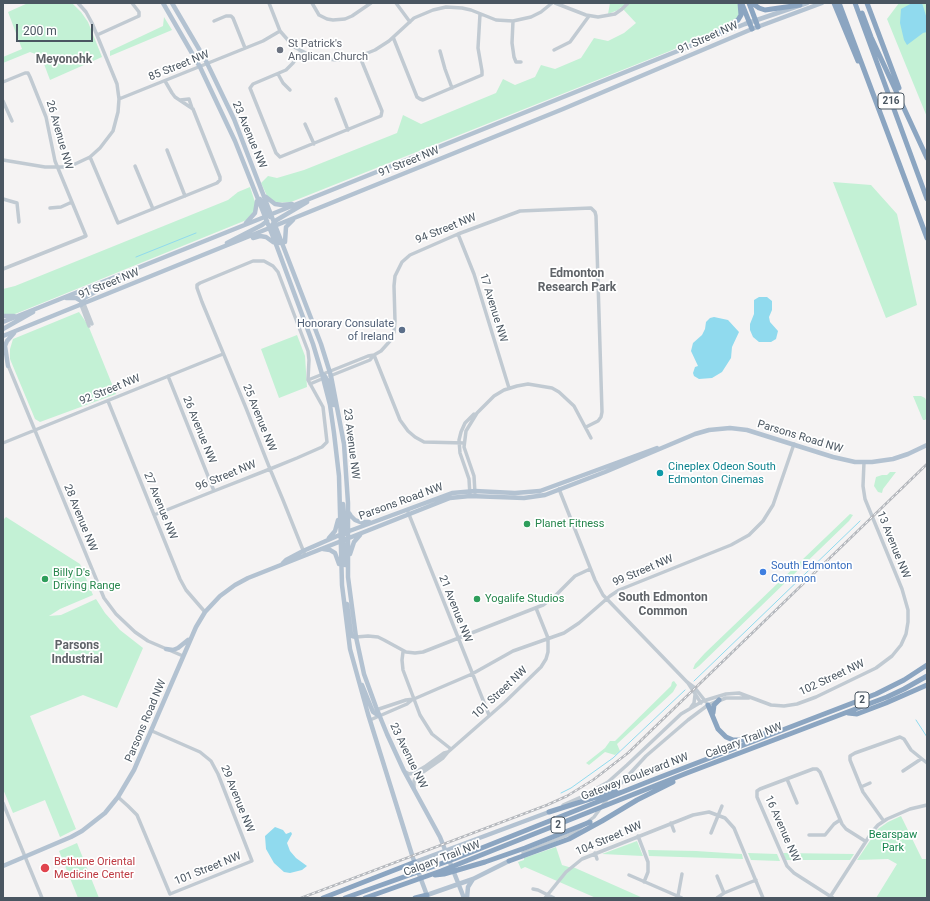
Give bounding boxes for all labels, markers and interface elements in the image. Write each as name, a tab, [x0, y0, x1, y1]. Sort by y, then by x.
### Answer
scale bar	[18, 16, 95, 42]
street label: 91 Street NW	[676, 19, 740, 57]
text: 200 m	[23, 24, 57, 38]
place label: St Patrick's Anglican Church	[288, 37, 368, 63]
marker: St Patrick's Anglican Church	[275, 45, 285, 55]
street label: 85 Street NW	[147, 48, 211, 84]
district label: Meyonohk	[36, 53, 92, 67]
road number: 216	[878, 93, 904, 109]
street label: 26 Avenue NW	[43, 99, 75, 171]
street label: 23 Avenue NW	[229, 100, 269, 170]
street label: 91 Street NW	[377, 144, 441, 180]
street label: 94 Street NW	[414, 211, 478, 247]
street label: 91 Street NW	[77, 266, 141, 302]
district label: Edmonton Research Park	[538, 267, 616, 295]
street label: 17 Avenue NW	[476, 272, 510, 344]
place label: Honorary Consulate of Ireland	[297, 317, 394, 343]
marker: Honorary Consulate of Ireland	[397, 325, 407, 335]
street label: 92 Street NW	[78, 372, 142, 408]
street label: 25 Avenue NW	[240, 382, 278, 454]
street label: 26 Avenue NW	[180, 394, 218, 466]
street label: 23 Avenue NW	[340, 408, 362, 480]
street label: Parsons Road NW	[756, 418, 844, 456]
street label: 96 Street NW	[194, 458, 258, 494]
place label: Cineplex Odeon South Edmonton Cinemas	[668, 460, 776, 486]
marker: Cineplex Odeon South Edmonton Cinemas	[655, 468, 665, 478]
street label: 27 Avenue NW	[141, 470, 179, 542]
street label: Parsons Road NW	[357, 481, 445, 523]
street label: 28 Avenue NW	[61, 482, 99, 554]
street label: 13 Avenue NW	[874, 509, 912, 581]
place label: Planet Fitness	[535, 517, 604, 531]
marker: Planet Fitness	[522, 519, 532, 529]
street label: 99 Street NW	[611, 552, 675, 590]
place label: South Edmonton Common	[771, 559, 852, 585]
place label: Billy D's Driving Range	[53, 566, 120, 592]
marker: South Edmonton Common	[758, 567, 768, 577]
street label: 21 Avenue NW	[436, 573, 474, 645]
marker: Billy D's Driving Range	[40, 574, 50, 584]
district label: South Edmonton Common	[618, 591, 708, 619]
place label: Yogalife Studios	[485, 592, 564, 606]
marker: Yogalife Studios	[472, 594, 482, 604]
district label: Parsons Industrial	[51, 639, 103, 667]
street label: 102 Street NW	[797, 657, 867, 699]
street label: 101 Street NW	[470, 664, 530, 722]
street label: Parsons Road NW	[123, 678, 169, 764]
road number: 2	[855, 692, 869, 708]
street label: Calgary Trail NW	[704, 720, 784, 762]
street label: 23 Avenue NW	[386, 721, 430, 791]
street label: Gateway Boulevard NW	[579, 750, 691, 804]
street label: 29 Avenue NW	[218, 763, 256, 835]
street label: 16 Avenue NW	[761, 794, 803, 864]
road number: 2	[551, 817, 565, 833]
street label: 104 Street NW	[574, 819, 644, 859]
park label: Bearspaw Park	[869, 828, 917, 854]
street label: Calgary Trail NW	[402, 838, 482, 880]
street label: 101 Street NW	[173, 850, 243, 888]
place label: Bethune Oriental Medicine Center	[54, 855, 135, 881]
marker: Bethune Oriental Medicine Center	[39, 862, 51, 874]

